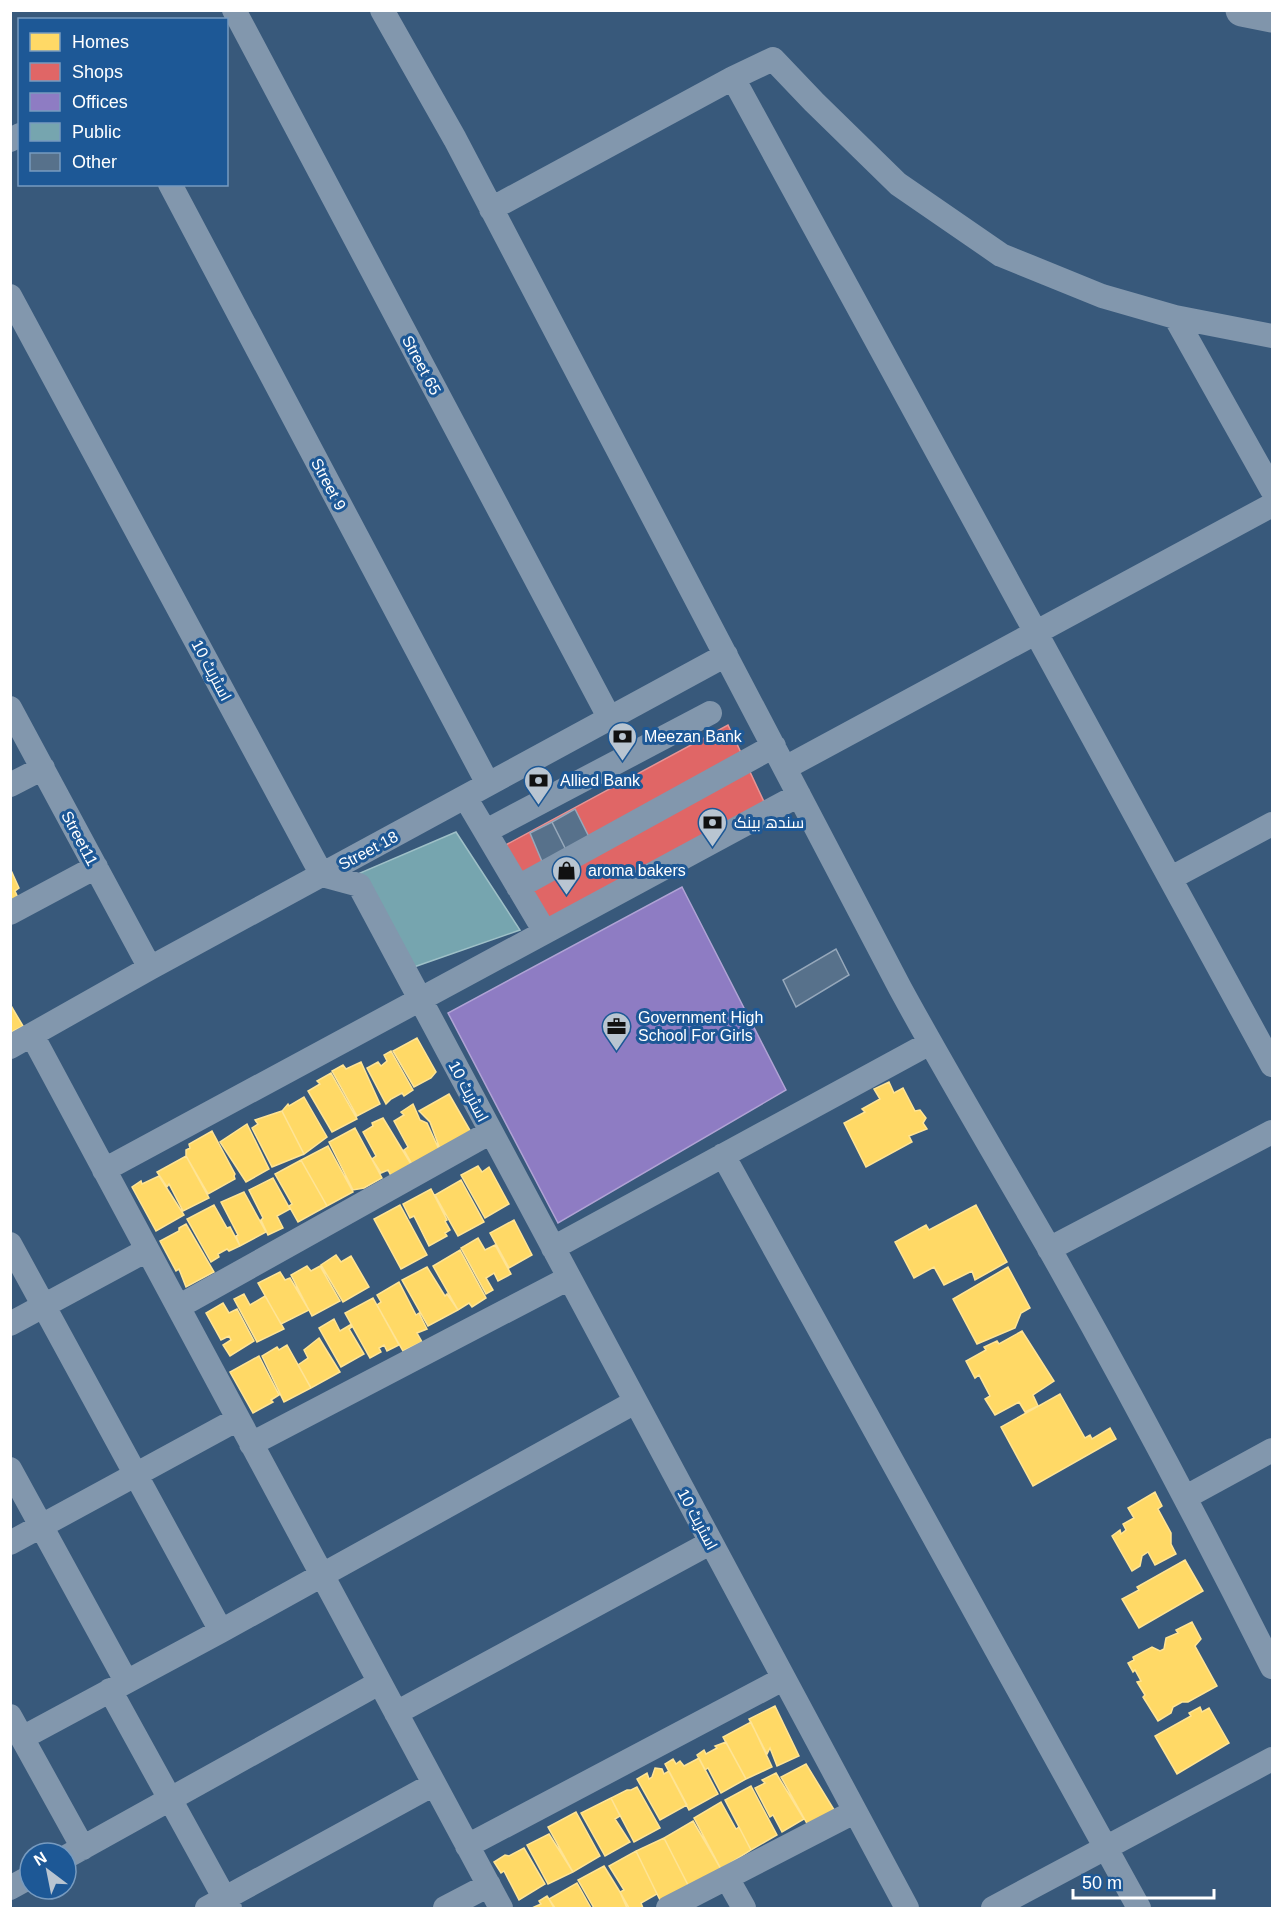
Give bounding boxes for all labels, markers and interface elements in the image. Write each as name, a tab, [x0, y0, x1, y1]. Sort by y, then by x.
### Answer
legend	[18, 18, 228, 186]
text: Homes	[72, 32, 129, 52]
text: Shops	[72, 62, 123, 82]
text: Offices	[72, 92, 128, 112]
text: Public	[72, 122, 121, 142]
text: Other	[72, 152, 117, 172]
street label: Street 65	[399, 333, 444, 398]
street label: Street 9	[308, 456, 349, 513]
street label: اسٹریٹ 10	[188, 637, 235, 704]
bank icon: Meezan Bank	[607, 720, 639, 762]
place label: Meezan Bank	[644, 728, 743, 745]
bank icon: Allied Bank	[523, 764, 555, 806]
place label: Allied Bank	[560, 772, 641, 789]
bank icon: سندھ بینک	[697, 806, 729, 848]
street label: Street11	[58, 808, 101, 868]
place label: سندھ بینک	[734, 814, 804, 832]
street label: Street 18	[336, 828, 401, 873]
shop icon: aroma bakers	[551, 854, 583, 896]
place label: aroma bakers	[588, 862, 686, 879]
place label: Government High School For Girls	[638, 1009, 763, 1044]
office icon: Government High School For Girls	[601, 1010, 633, 1052]
street label: اسٹریٹ 10	[445, 1058, 492, 1125]
street label: اسٹریٹ 10	[674, 1486, 721, 1553]
north arrow	[18, 1841, 78, 1901]
text: N	[31, 1848, 50, 1869]
scale bar	[1073, 1862, 1214, 1900]
text: 50 m	[1082, 1873, 1122, 1893]

